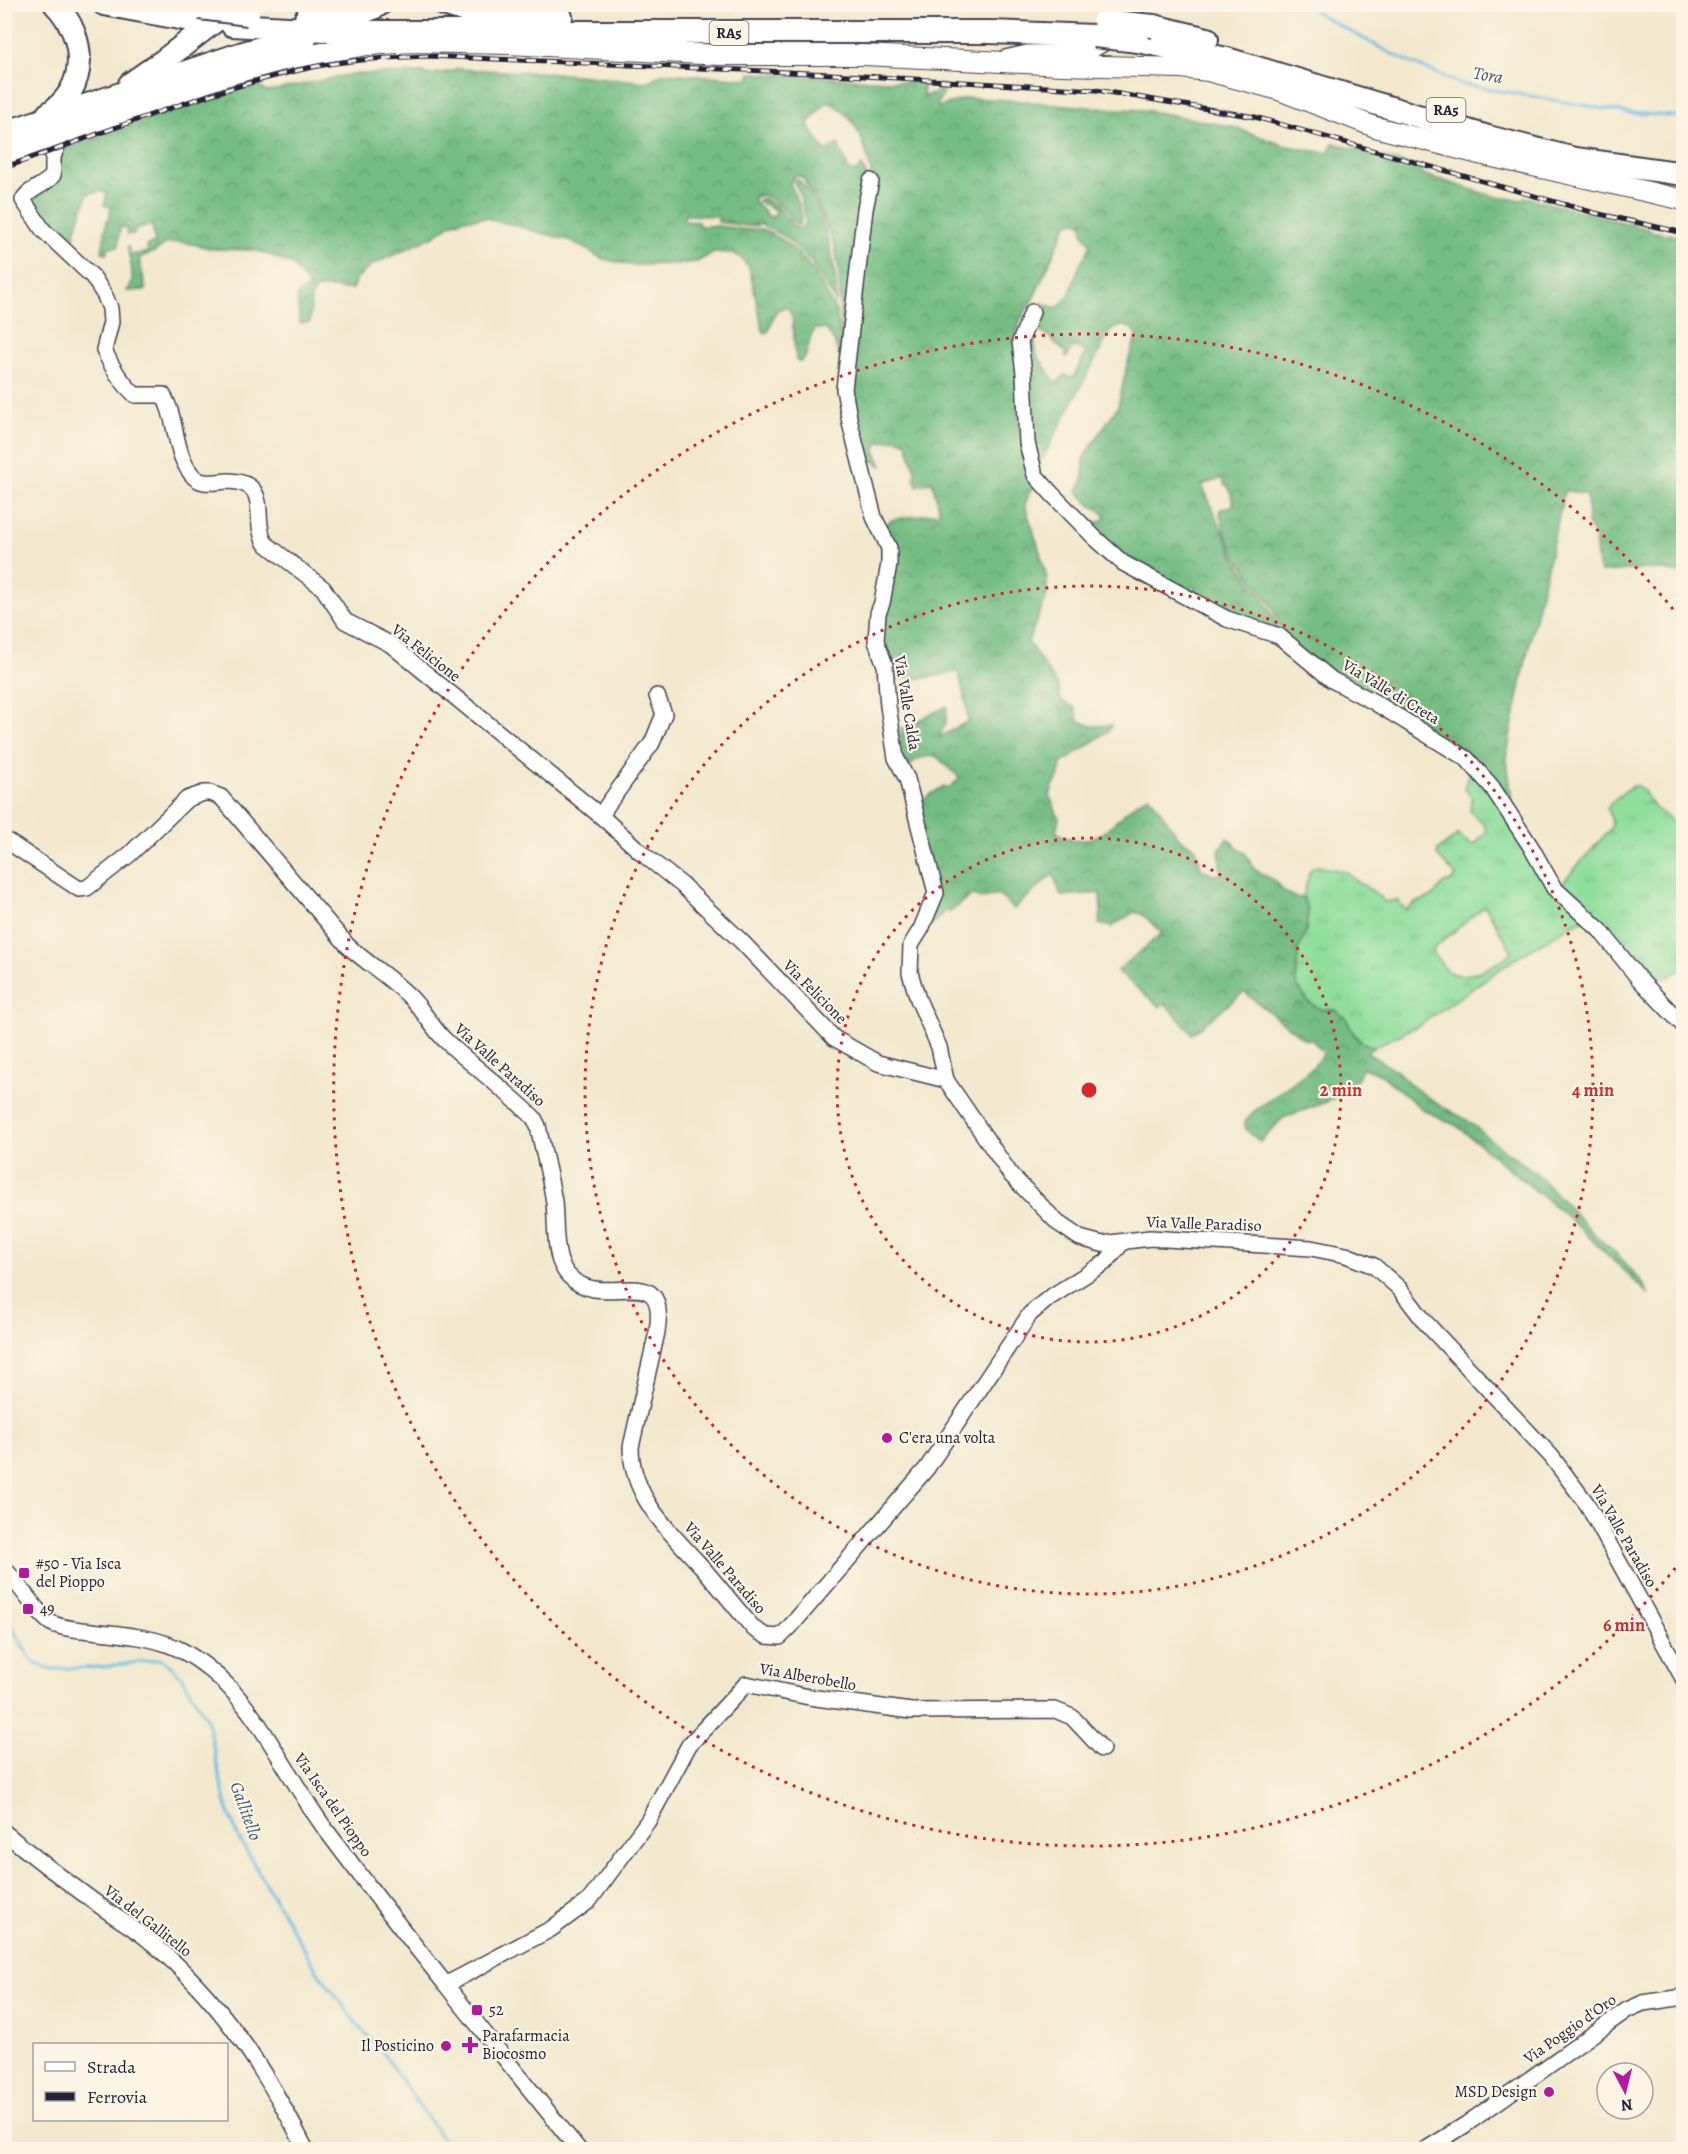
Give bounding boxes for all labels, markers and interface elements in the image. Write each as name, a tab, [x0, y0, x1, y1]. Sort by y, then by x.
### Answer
road number: RA5	[710, 21, 748, 45]
water label: Tora	[1471, 61, 1505, 89]
road number: RA5	[1426, 98, 1466, 122]
street label: Via Felicione	[386, 618, 465, 687]
street label: Via Valle Calda	[888, 653, 925, 753]
street label: Via Valle di Creta	[1337, 654, 1444, 730]
street label: Via Felicione	[777, 954, 852, 1029]
street label: Via Valle Paradiso	[449, 1018, 550, 1112]
text: 2 min	[1320, 1078, 1362, 1102]
text: 4 min	[1572, 1078, 1614, 1102]
centre of rings	[1079, 1080, 1099, 1100]
street label: Via Valle Paradiso	[1145, 1211, 1262, 1237]
place label: C'era una volta	[899, 1427, 996, 1449]
marker: C'era una volta	[880, 1431, 894, 1445]
street label: Via Valle Paradiso	[1585, 1480, 1662, 1591]
street label: Via Valle Paradiso	[678, 1517, 771, 1619]
place label: #50 - Via Isca del Pioppo	[36, 1553, 122, 1593]
marker: #50 - Via Isca del Pioppo	[17, 1566, 31, 1580]
place label: 49	[40, 1598, 55, 1620]
marker: 49	[21, 1602, 35, 1616]
text: 6 min	[1603, 1613, 1645, 1637]
street label: Via Alberobello	[757, 1658, 858, 1696]
street label: Via Isca del Pioppo	[288, 1748, 377, 1861]
water label: Gallitello	[224, 1778, 268, 1844]
street label: Via del Gallitello	[99, 1879, 196, 1962]
street label: Via Poggio d'Oro	[1518, 1989, 1621, 2070]
place label: 52	[489, 1999, 504, 2021]
marker: 52	[470, 2003, 484, 2017]
place label: Parafarmacia Biocosmo	[482, 2025, 570, 2065]
place label: Il Posticino	[361, 2035, 434, 2057]
marker: Parafarmacia Biocosmo	[463, 2038, 477, 2052]
marker: Il Posticino	[439, 2039, 453, 2053]
legend	[33, 2043, 228, 2121]
text: Strada	[87, 2055, 136, 2079]
north arrow	[1595, 2061, 1655, 2121]
place label: MSD Design	[1454, 2081, 1537, 2103]
text: Ferrovia	[87, 2085, 148, 2109]
marker: MSD Design	[1542, 2085, 1556, 2099]
text: N	[1619, 2093, 1634, 2117]

